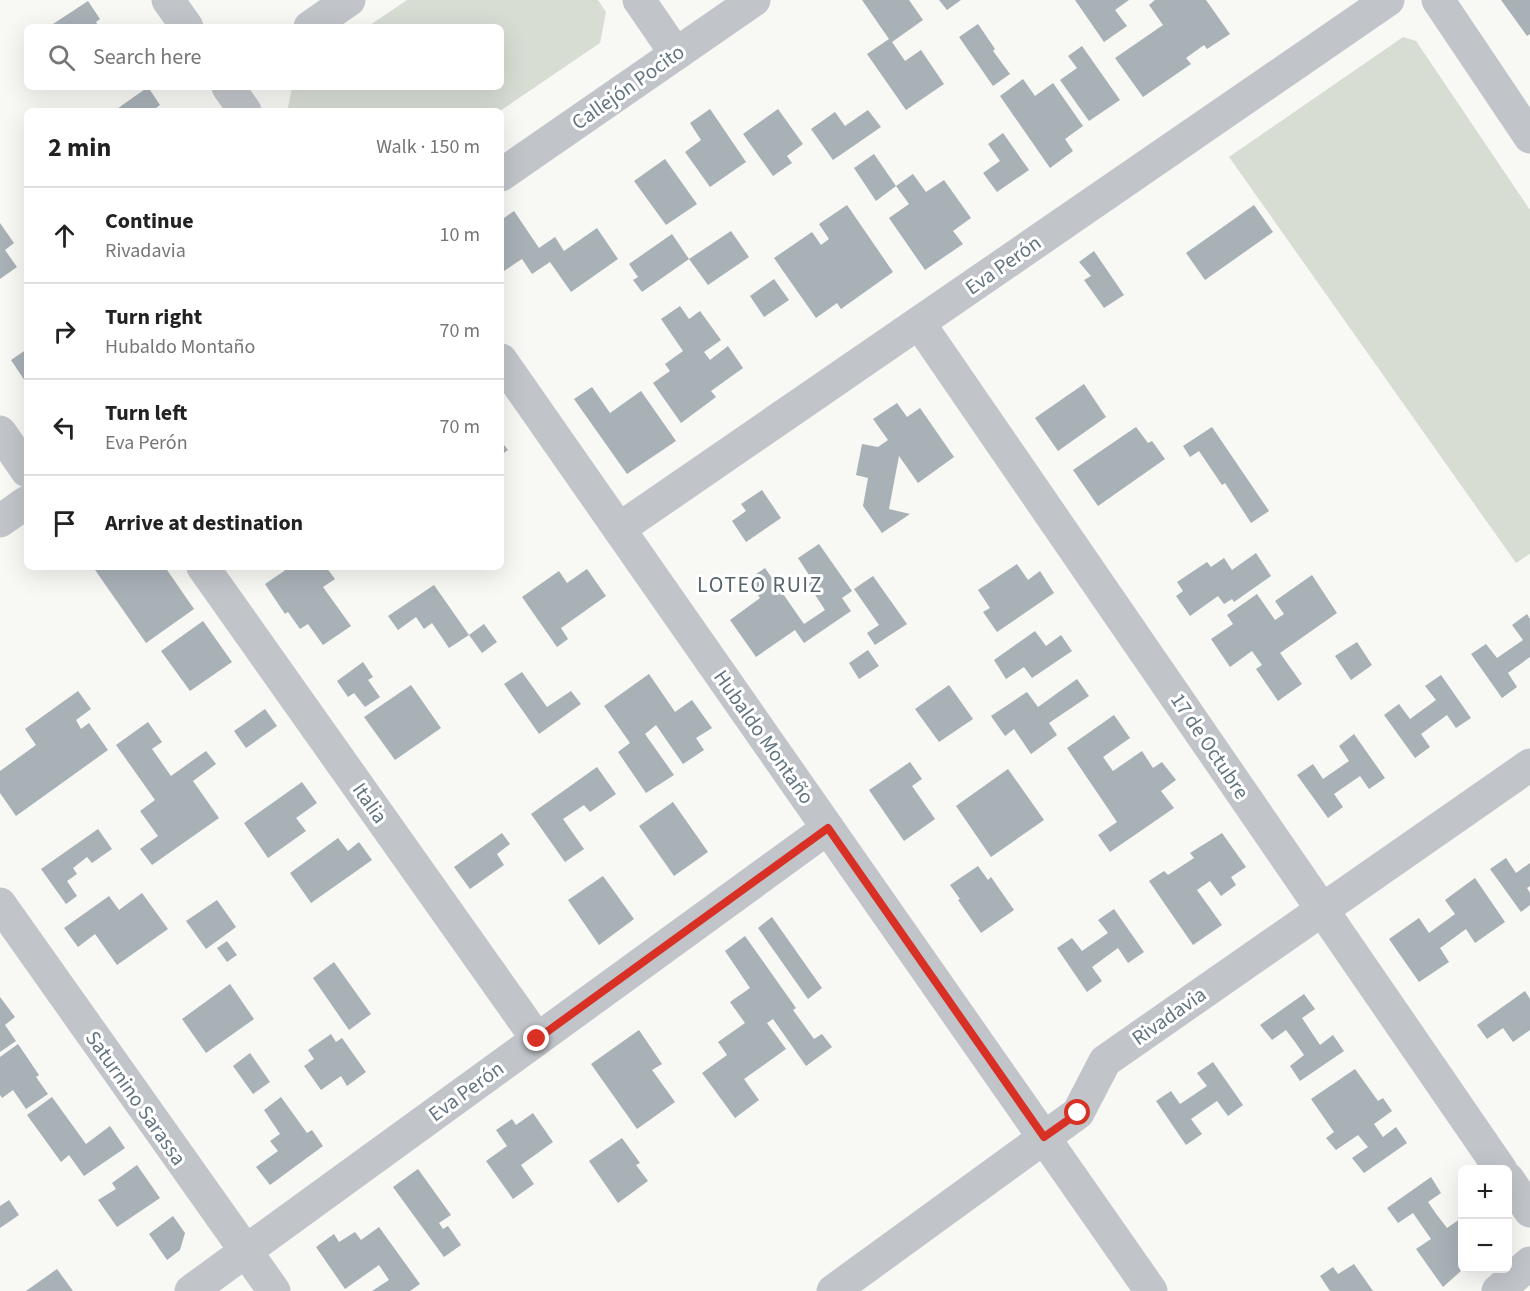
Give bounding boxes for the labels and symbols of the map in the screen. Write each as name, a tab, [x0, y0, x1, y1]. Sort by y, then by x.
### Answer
street label: Callejón Pocito	[565, 37, 691, 137]
street label: Eva Perón	[959, 228, 1047, 302]
district label: LOTEO RUIZ	[697, 569, 823, 601]
street label: Hubaldo Montaño	[706, 664, 822, 810]
street label: 17 de Octubre	[1163, 687, 1257, 805]
street label: Italia	[345, 776, 395, 830]
street label: Rivadavia	[1126, 979, 1212, 1053]
street label: Saturnino Sarassa	[78, 1025, 194, 1171]
route end	[523, 1025, 549, 1051]
street label: Eva Perón	[422, 1053, 510, 1129]
route start	[1064, 1099, 1090, 1125]

